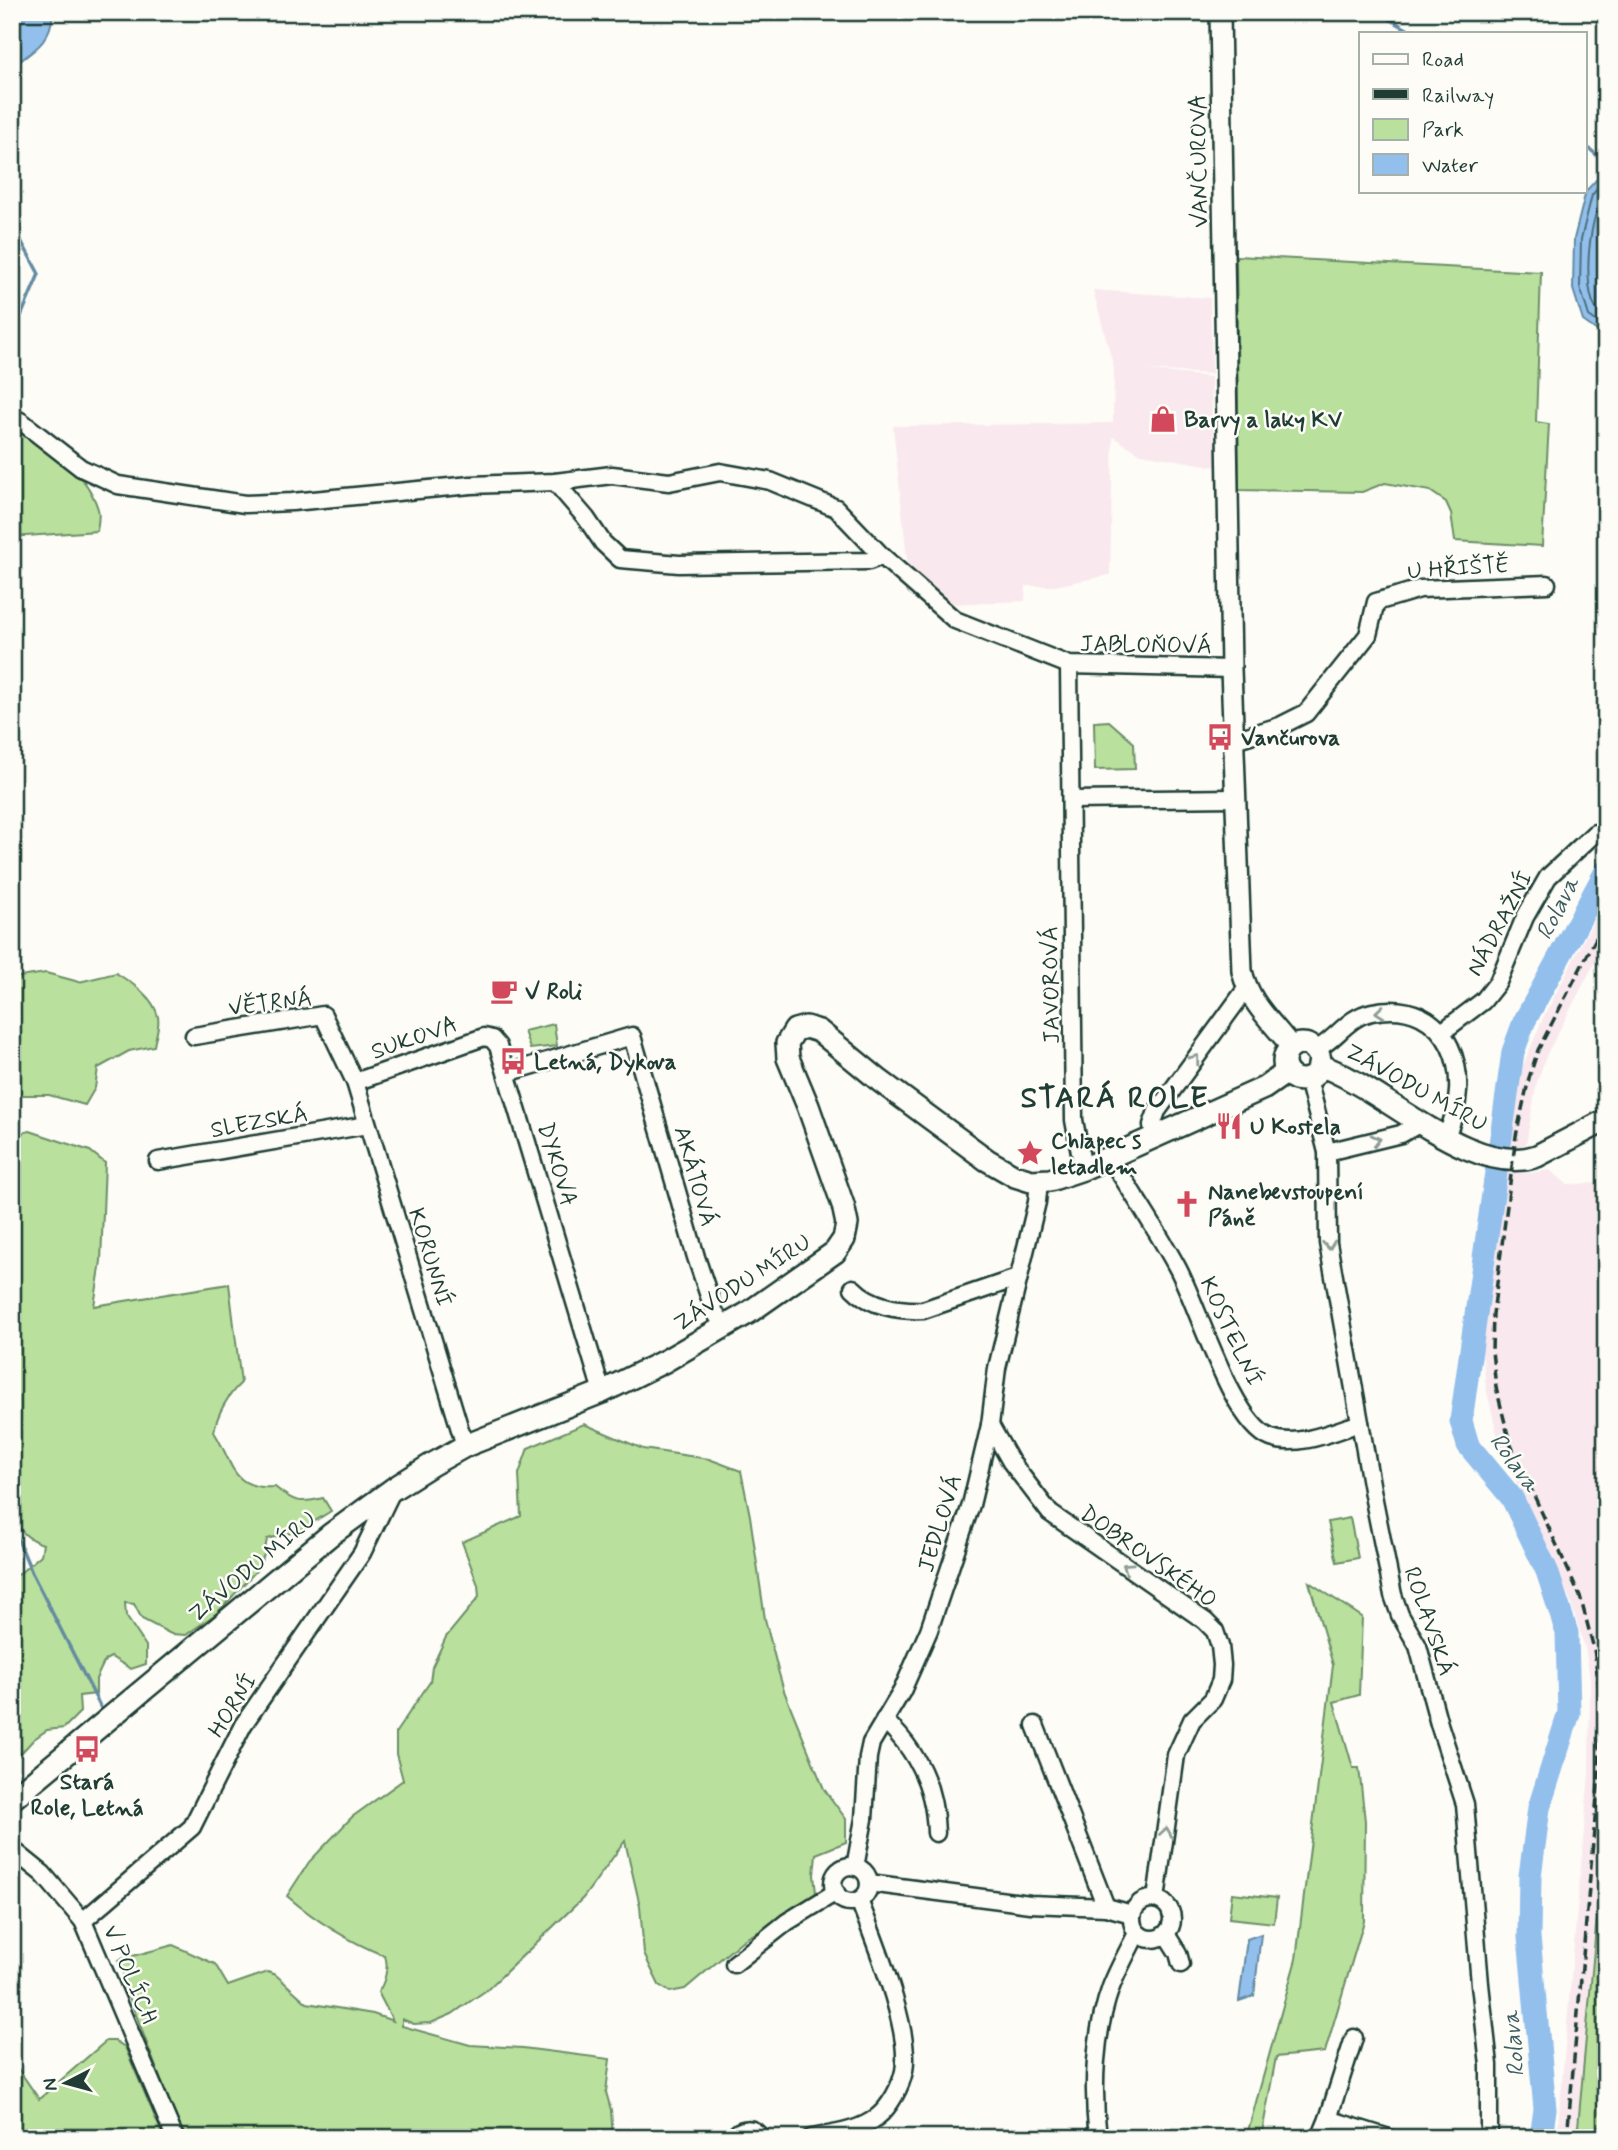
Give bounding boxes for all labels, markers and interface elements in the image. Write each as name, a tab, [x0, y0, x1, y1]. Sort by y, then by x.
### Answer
legend	[1359, 32, 1586, 192]
text: Road	[1422, 46, 1464, 74]
text: Railway	[1422, 82, 1494, 110]
street label: VANČUROVA	[1184, 94, 1216, 228]
text: Park	[1422, 116, 1464, 144]
text: Water	[1422, 152, 1478, 180]
shop icon: Barvy a laky KV	[1148, 404, 1178, 434]
place label: Barvy a laky KV	[1184, 406, 1343, 436]
street label: U HŘIŠTĚ	[1406, 550, 1510, 588]
street label: JABLOŇOVÁ	[1080, 630, 1212, 662]
bus stop icon: Vančurova	[1205, 722, 1235, 752]
place label: Vančurova	[1241, 724, 1340, 754]
street label: NÁDRAŽNÍ	[1461, 866, 1541, 982]
water label: Rolava	[1529, 871, 1588, 945]
street label: JAVOROVÁ	[1036, 926, 1068, 1044]
cafe icon: V Roli	[489, 976, 519, 1006]
place label: V Roli	[525, 978, 583, 1008]
street label: VĚTRNÁ	[227, 984, 314, 1024]
one-way arrow	[1374, 1004, 1385, 1019]
street label: SUKOVA	[367, 1010, 462, 1068]
street label: ZÁVODU MÍRU	[1340, 1037, 1492, 1140]
bus stop icon: Letná, Dykova	[498, 1046, 528, 1076]
place label: Letná, Dykova	[534, 1048, 677, 1078]
one-way arrow	[1187, 1055, 1200, 1067]
district label: STARÁ ROLE	[1021, 1079, 1209, 1118]
street label: SLEZSKÁ	[208, 1100, 310, 1146]
restaurant icon: U Kostela	[1214, 1111, 1244, 1141]
place label: U Kostela	[1250, 1113, 1341, 1143]
street label: DYKOVA	[529, 1119, 583, 1210]
street label: AKÁTOVÁ	[665, 1123, 723, 1230]
place label: Chlapec s letadlem	[1051, 1127, 1141, 1183]
one-way arrow	[1370, 1134, 1382, 1148]
place icon: Chlapec s letadlem	[1015, 1138, 1045, 1168]
place label: Nanebevstoupení Páně	[1208, 1178, 1364, 1234]
church icon: Nanebevstoupení Páně	[1172, 1189, 1202, 1219]
street label: KORUNNÍ	[400, 1205, 458, 1311]
street label: ZÁVODU MÍRU	[669, 1228, 817, 1339]
one-way arrow	[1322, 1239, 1337, 1251]
street label: KOSTELNÍ	[1192, 1272, 1269, 1391]
water label: Rolava	[1482, 1427, 1547, 1500]
street label: JEDLOVÁ	[912, 1471, 970, 1576]
street label: DOBROVSKÉHO	[1073, 1498, 1223, 1616]
street label: ZÁVODU MÍRU	[183, 1505, 323, 1630]
one-way arrow	[1122, 1563, 1135, 1575]
street label: ROLAVSKÁ	[1395, 1563, 1461, 1680]
street label: HORNÍ	[202, 1668, 265, 1744]
bus stop icon: Stará Role, Letná	[72, 1734, 102, 1764]
place label: Stará Role, Letná	[30, 1768, 144, 1824]
one-way arrow	[1158, 1826, 1173, 1838]
street label: V POLÍCH	[95, 1921, 163, 2029]
water label: Rolava	[1496, 2008, 1533, 2078]
north arrow	[32, 2048, 102, 2118]
text: N	[37, 2077, 64, 2092]

